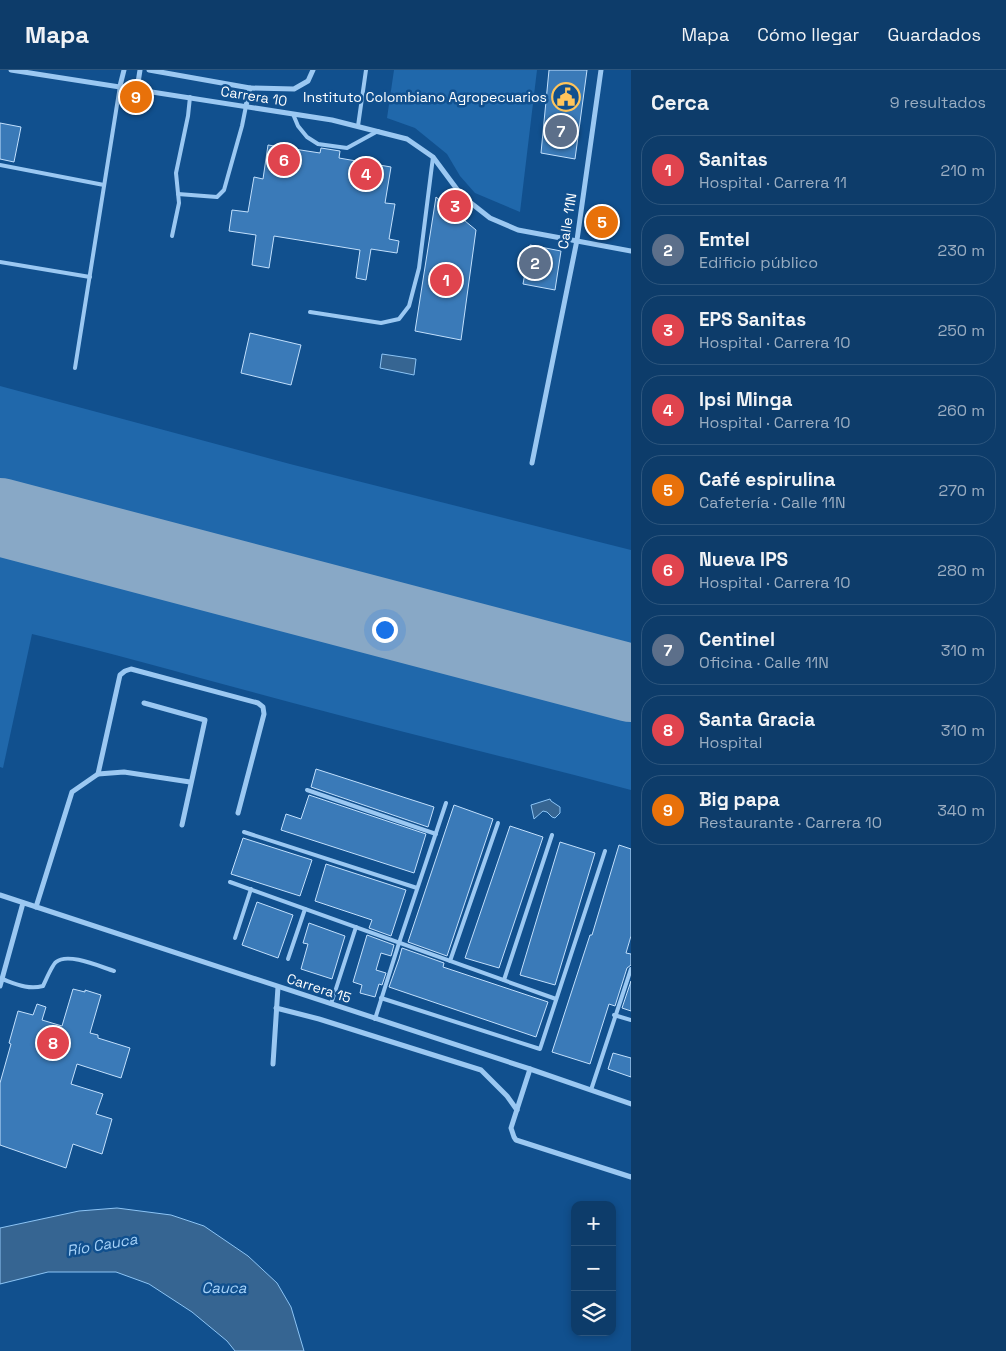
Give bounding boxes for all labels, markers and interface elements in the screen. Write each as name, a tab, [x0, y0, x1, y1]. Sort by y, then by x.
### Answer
text: Mapa	[25, 19, 89, 50]
text: Mapa	[681, 23, 729, 46]
text: Cómo llegar	[757, 23, 859, 46]
text: Guardados	[887, 23, 981, 46]
pin: 9	[120, 78, 152, 116]
street label: Carrera 10	[219, 82, 289, 110]
public building icon: Instituto Colombiano Agropecuarios	[551, 82, 581, 112]
place label: Instituto Colombiano Agropecuarios	[303, 88, 547, 106]
text: Cerca	[651, 89, 709, 116]
text: 9 resultados	[890, 92, 986, 113]
pin: 7	[545, 112, 577, 150]
pin: 6	[268, 141, 300, 179]
text: Sanitas	[699, 147, 768, 172]
pin: 4	[350, 155, 382, 193]
text: 1	[664, 160, 672, 181]
text: 210 m	[941, 160, 985, 181]
text: Hospital · Carrera 11	[699, 172, 847, 193]
pin: 3	[439, 187, 471, 225]
street label: Calle 11N	[554, 192, 580, 250]
pin: 5	[586, 203, 618, 241]
text: Emtel	[699, 227, 750, 252]
text: 2	[663, 240, 673, 261]
text: 230 m	[938, 240, 985, 261]
pin: 2	[519, 244, 551, 282]
text: Edificio público	[699, 252, 818, 273]
pin: 1	[430, 261, 462, 299]
text: EPS Sanitas	[699, 307, 806, 332]
text: 3	[663, 320, 673, 341]
text: 250 m	[938, 320, 985, 341]
text: Hospital · Carrera 10	[699, 332, 850, 353]
text: Ipsi Minga	[699, 387, 793, 412]
text: 4	[663, 400, 673, 421]
text: 260 m	[937, 400, 985, 421]
text: Hospital · Carrera 10	[699, 412, 850, 433]
text: Café espirulina	[699, 467, 835, 492]
text: 5	[663, 480, 673, 501]
text: 270 m	[938, 480, 985, 501]
text: Cafetería · Calle 11N	[699, 492, 846, 513]
text: Nueva IPS	[699, 547, 788, 572]
text: 6	[663, 560, 673, 581]
text: 280 m	[937, 560, 985, 581]
text: Hospital · Carrera 10	[699, 572, 850, 593]
your location	[372, 617, 398, 643]
text: Centinel	[699, 627, 775, 652]
text: 7	[664, 640, 672, 661]
text: 310 m	[941, 640, 985, 661]
text: Oficina · Calle 11N	[699, 652, 829, 673]
text: Santa Gracia	[699, 707, 815, 732]
text: 8	[663, 720, 673, 741]
text: 310 m	[941, 720, 985, 741]
text: Hospital	[699, 732, 762, 753]
text: Big papa	[699, 787, 780, 812]
text: 9	[663, 800, 673, 821]
text: 340 m	[937, 800, 985, 821]
text: Restaurante · Carrera 10	[699, 812, 882, 833]
street label: Carrera 15	[285, 969, 353, 1007]
pin: 8	[37, 1024, 69, 1062]
map controls	[571, 1201, 616, 1336]
button: +	[571, 1201, 616, 1246]
water label: Río Cauca	[65, 1229, 139, 1260]
button: −	[571, 1246, 616, 1291]
water label: Cauca	[202, 1278, 247, 1297]
button: layers	[571, 1291, 616, 1336]

